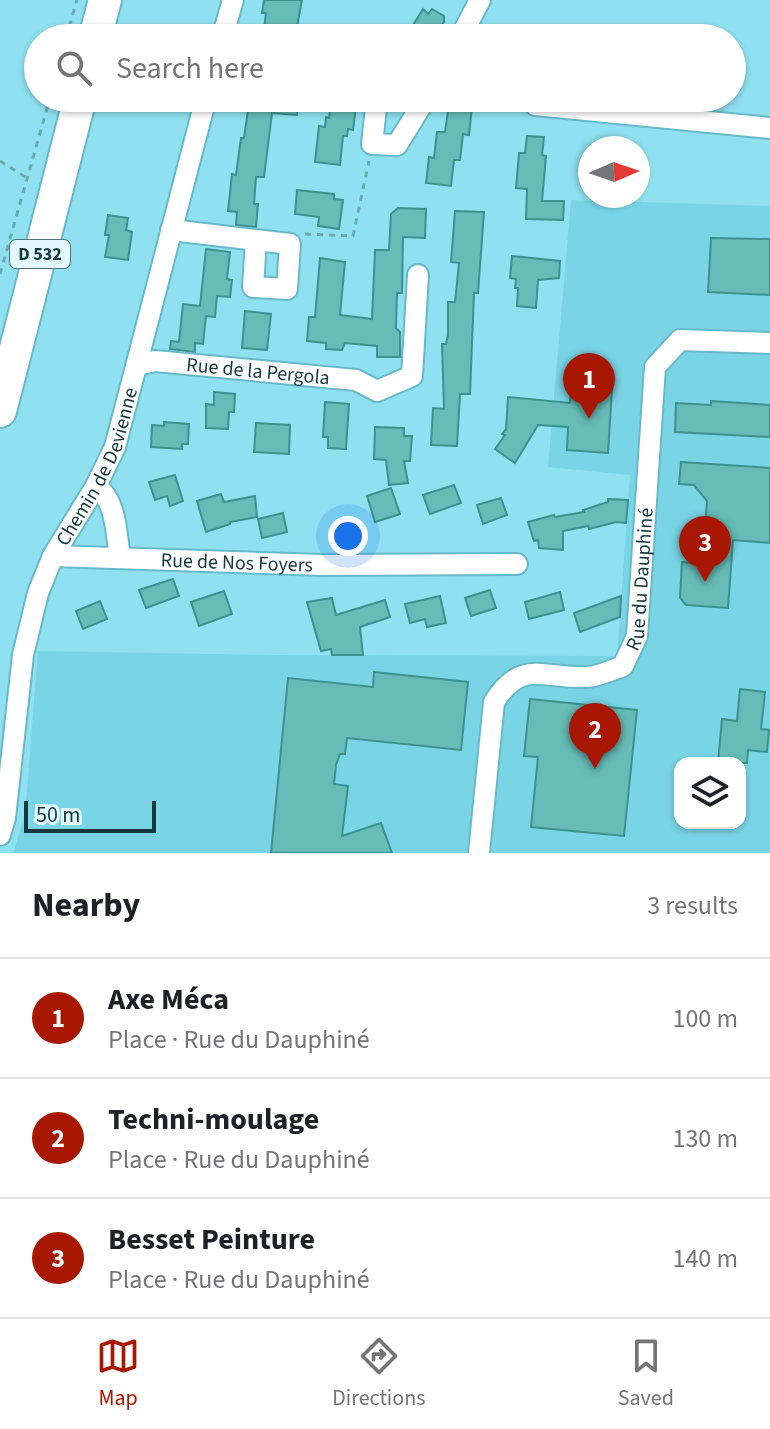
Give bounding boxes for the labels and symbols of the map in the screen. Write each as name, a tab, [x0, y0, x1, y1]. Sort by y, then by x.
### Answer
north arrow	[578, 136, 650, 208]
road number: D 532	[10, 240, 70, 268]
street label: Rue de la Pergola	[185, 351, 331, 392]
pin: 1	[563, 353, 615, 419]
street label: Chemin de Devienne	[50, 385, 145, 551]
street label: Rue du Dauphiné	[619, 507, 661, 656]
your location	[328, 516, 368, 556]
pin: 3	[679, 516, 731, 582]
street label: Rue de Nos Foyers	[160, 547, 313, 580]
pin: 2	[569, 703, 621, 769]
scale bar	[24, 797, 156, 833]

